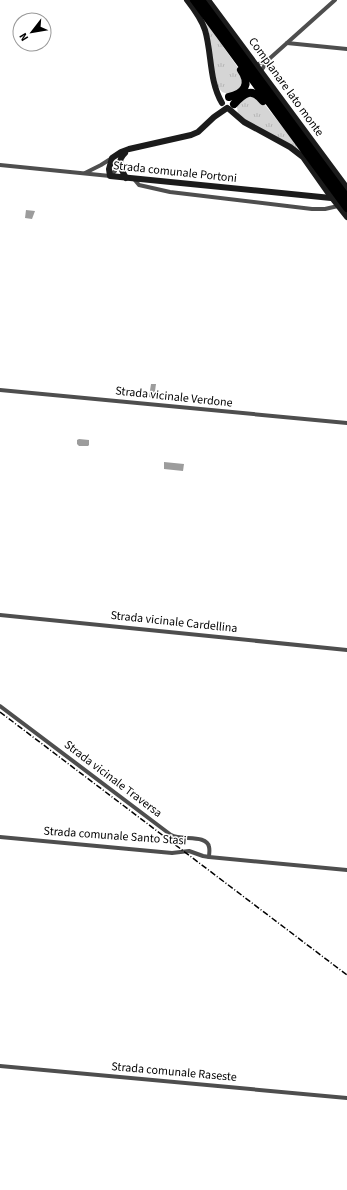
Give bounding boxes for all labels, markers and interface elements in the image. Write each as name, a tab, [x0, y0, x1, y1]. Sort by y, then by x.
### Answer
north arrow	[12, 12, 52, 52]
text: N	[16, 30, 32, 44]
street label: Complanare lato monte	[244, 34, 328, 140]
street label: Strada comunale Portoni	[112, 157, 238, 187]
street label: Strada vicinale Verdone	[114, 382, 234, 412]
street label: Strada vicinale Cardellina	[110, 607, 238, 637]
street label: Strada vicinale Traversa	[60, 736, 166, 822]
street label: Strada comunale Santo Stasi	[43, 823, 187, 849]
street label: Strada comunale Raseste	[111, 1058, 237, 1086]

